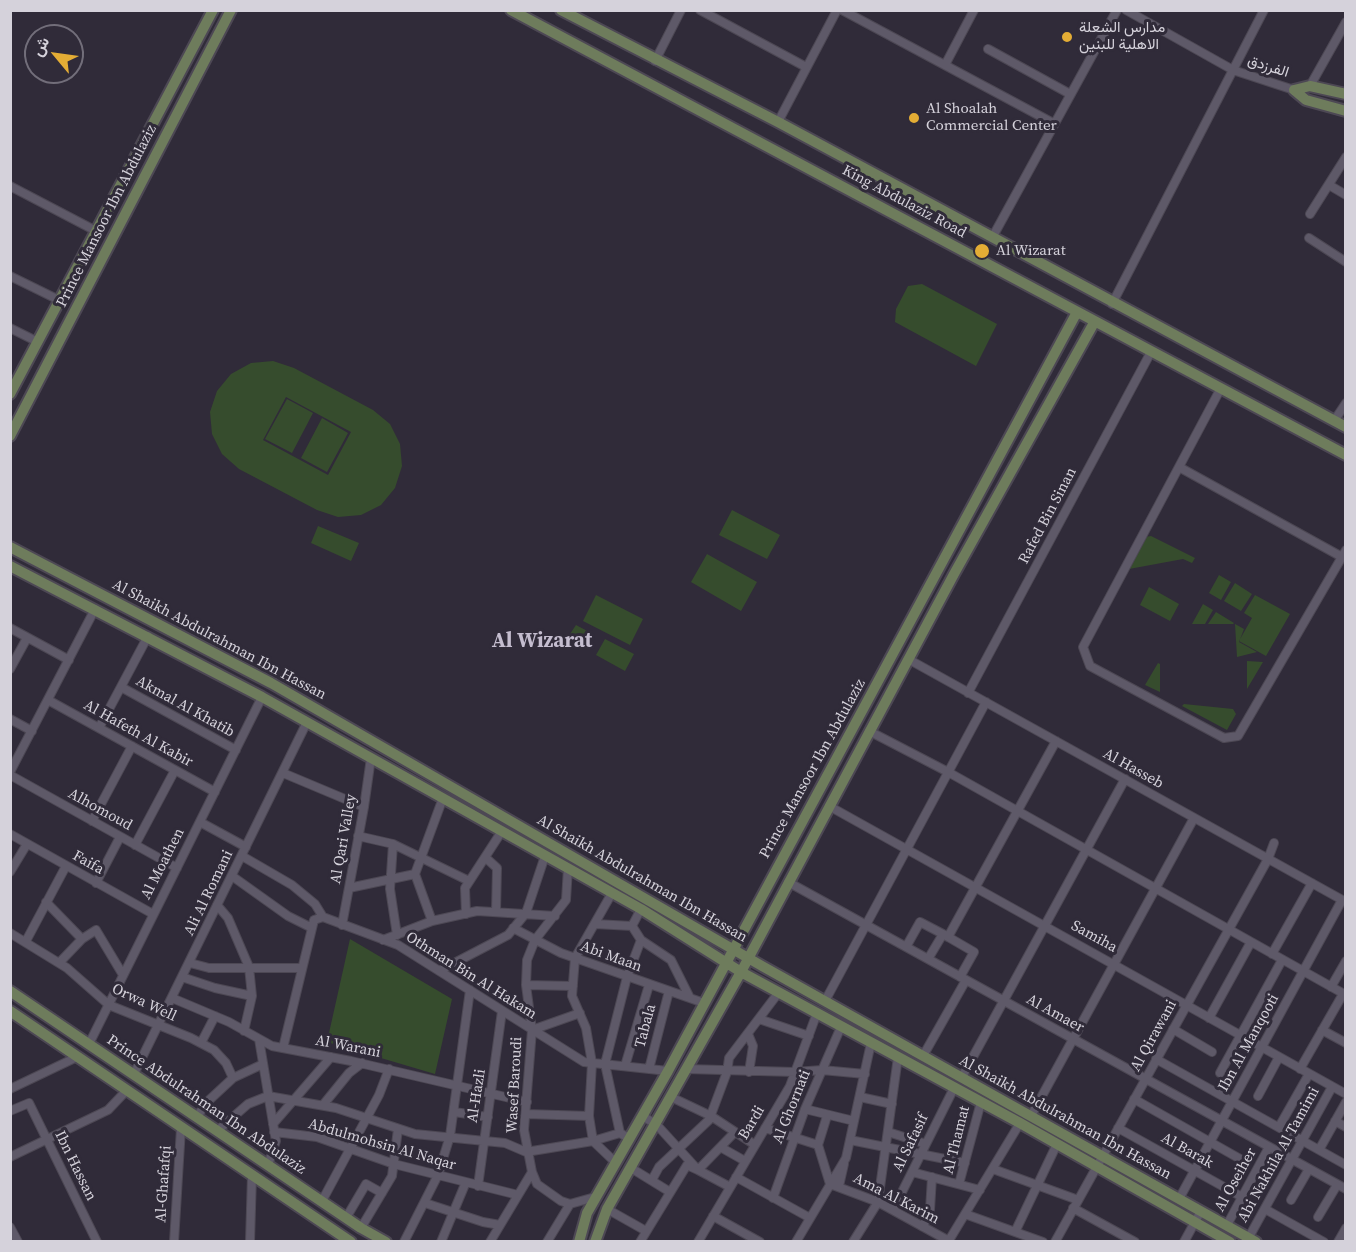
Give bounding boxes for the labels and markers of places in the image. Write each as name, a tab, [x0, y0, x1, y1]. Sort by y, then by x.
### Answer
place label: مدارس الشعلة الاهلية للبنين	[1079, 19, 1165, 54]
marker: مدارس الشعلة الاهلية للبنين	[1060, 30, 1074, 44]
place label: Al Shoalah Commercial Center	[926, 100, 1057, 135]
marker: Al Shoalah Commercial Center	[907, 111, 921, 125]
marker: Al Wizarat	[973, 242, 991, 260]
place label: Al Wizarat	[996, 242, 1066, 260]

